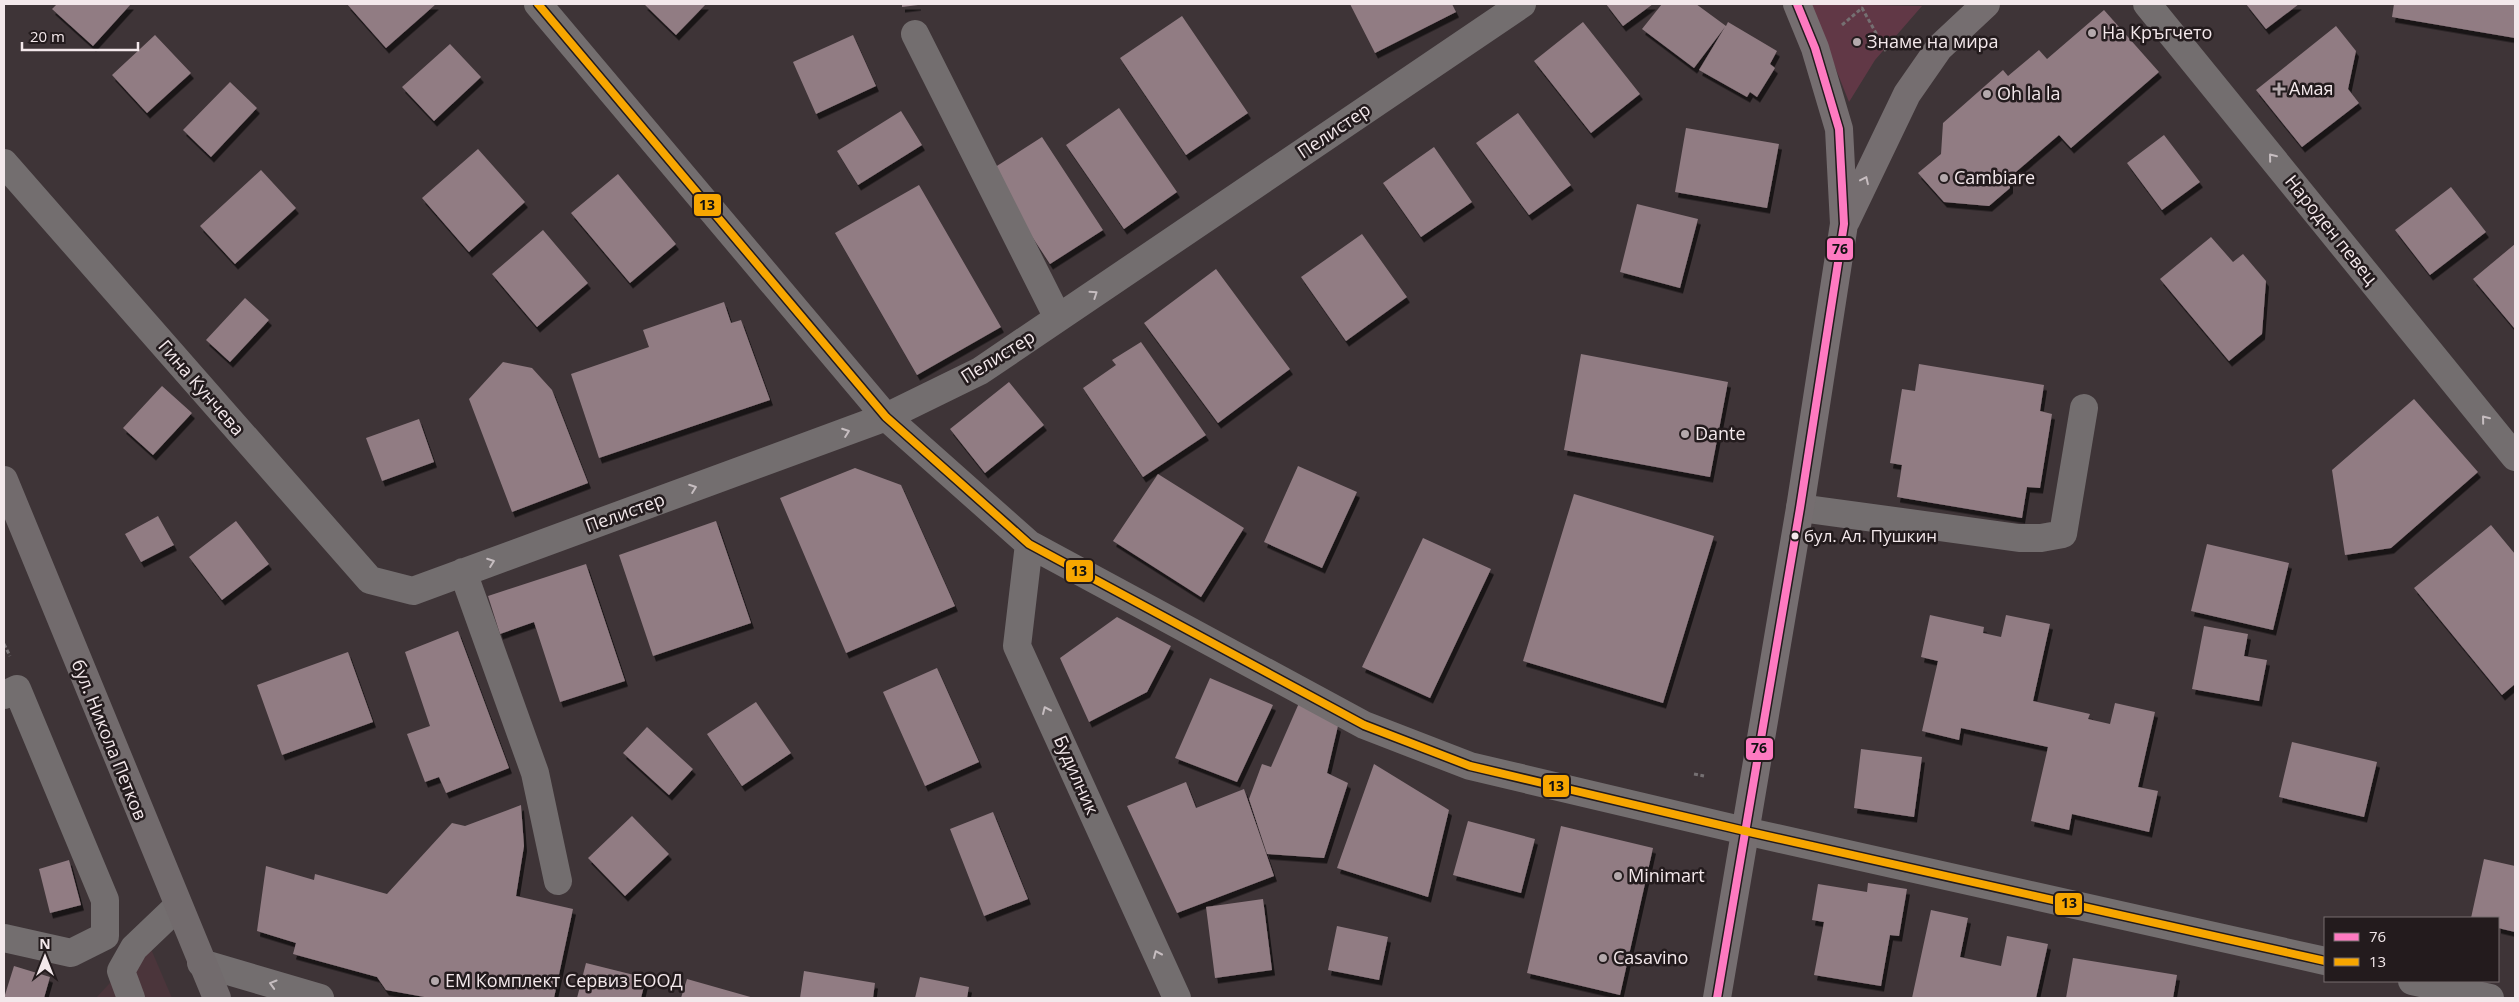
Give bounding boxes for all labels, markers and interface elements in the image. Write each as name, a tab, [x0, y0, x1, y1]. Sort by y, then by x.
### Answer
scale bar	[22, 20, 139, 52]
place label: На Кръгчето	[2102, 20, 2212, 44]
text: 20 m	[30, 26, 65, 46]
marker: На Кръгчето	[2086, 27, 2098, 39]
place label: Знаме на мира	[1867, 29, 1999, 53]
marker: Знаме на мира	[1851, 36, 1863, 48]
place label: Амая	[2289, 76, 2334, 100]
place label: Oh la la	[1997, 81, 2060, 105]
marker: Амая	[2273, 83, 2285, 95]
marker: Oh la la	[1981, 88, 1993, 100]
street label: Пелистер	[1292, 97, 1375, 163]
one-way arrow	[2269, 154, 2277, 163]
place label: Cambiare	[1954, 165, 2035, 189]
street label: Народен певец	[2280, 170, 2383, 289]
marker: Cambiare	[1938, 172, 1950, 184]
one-way arrow	[1859, 176, 1869, 185]
line badge: 13	[693, 193, 722, 217]
text: 13	[699, 195, 715, 214]
line badge: 76	[1826, 237, 1854, 261]
text: 76	[1832, 239, 1848, 258]
one-way arrow	[1088, 291, 1098, 300]
street label: Пелистер	[956, 324, 1039, 388]
street label: Гина Кунчева	[153, 334, 250, 440]
one-way arrow	[2482, 416, 2490, 425]
place label: Dante	[1695, 421, 1746, 445]
one-way arrow	[841, 428, 849, 438]
marker: Dante	[1679, 428, 1691, 440]
one-way arrow	[688, 484, 697, 494]
street label: Пелистер	[581, 487, 668, 538]
place label: бул. Ал. Пушкин	[1804, 524, 1937, 547]
marker: бул. Ал. Пушкин	[1790, 531, 1800, 541]
one-way arrow	[486, 558, 495, 568]
line badge: 13	[1065, 559, 1094, 583]
text: 13	[1071, 561, 1087, 580]
street label: бул. Никола Петков	[67, 656, 153, 824]
one-way arrow	[1042, 706, 1052, 715]
street label: Будилник	[1049, 731, 1105, 819]
line badge: 76	[1745, 737, 1774, 761]
text: 76	[1751, 738, 1767, 757]
line badge: 13	[1542, 774, 1570, 798]
text: 13	[1548, 776, 1564, 795]
place label: Minimart	[1628, 863, 1705, 887]
marker: Minimart	[1612, 870, 1624, 882]
line badge: 13	[2054, 892, 2083, 916]
text: 13	[2061, 893, 2077, 912]
legend	[2324, 917, 2499, 982]
text: 76	[2369, 926, 2386, 946]
north arrow	[20, 932, 70, 982]
text: N	[39, 934, 51, 953]
place label: Casavino	[1613, 945, 1688, 969]
one-way arrow	[1152, 950, 1163, 959]
text: 13	[2369, 951, 2386, 971]
marker: Casavino	[1597, 952, 1609, 964]
place label: ЕМ Комплект Сервиз ЕООД	[445, 968, 683, 992]
marker: ЕМ Комплект Сервиз ЕООД	[429, 975, 441, 987]
one-way arrow	[270, 980, 278, 990]

